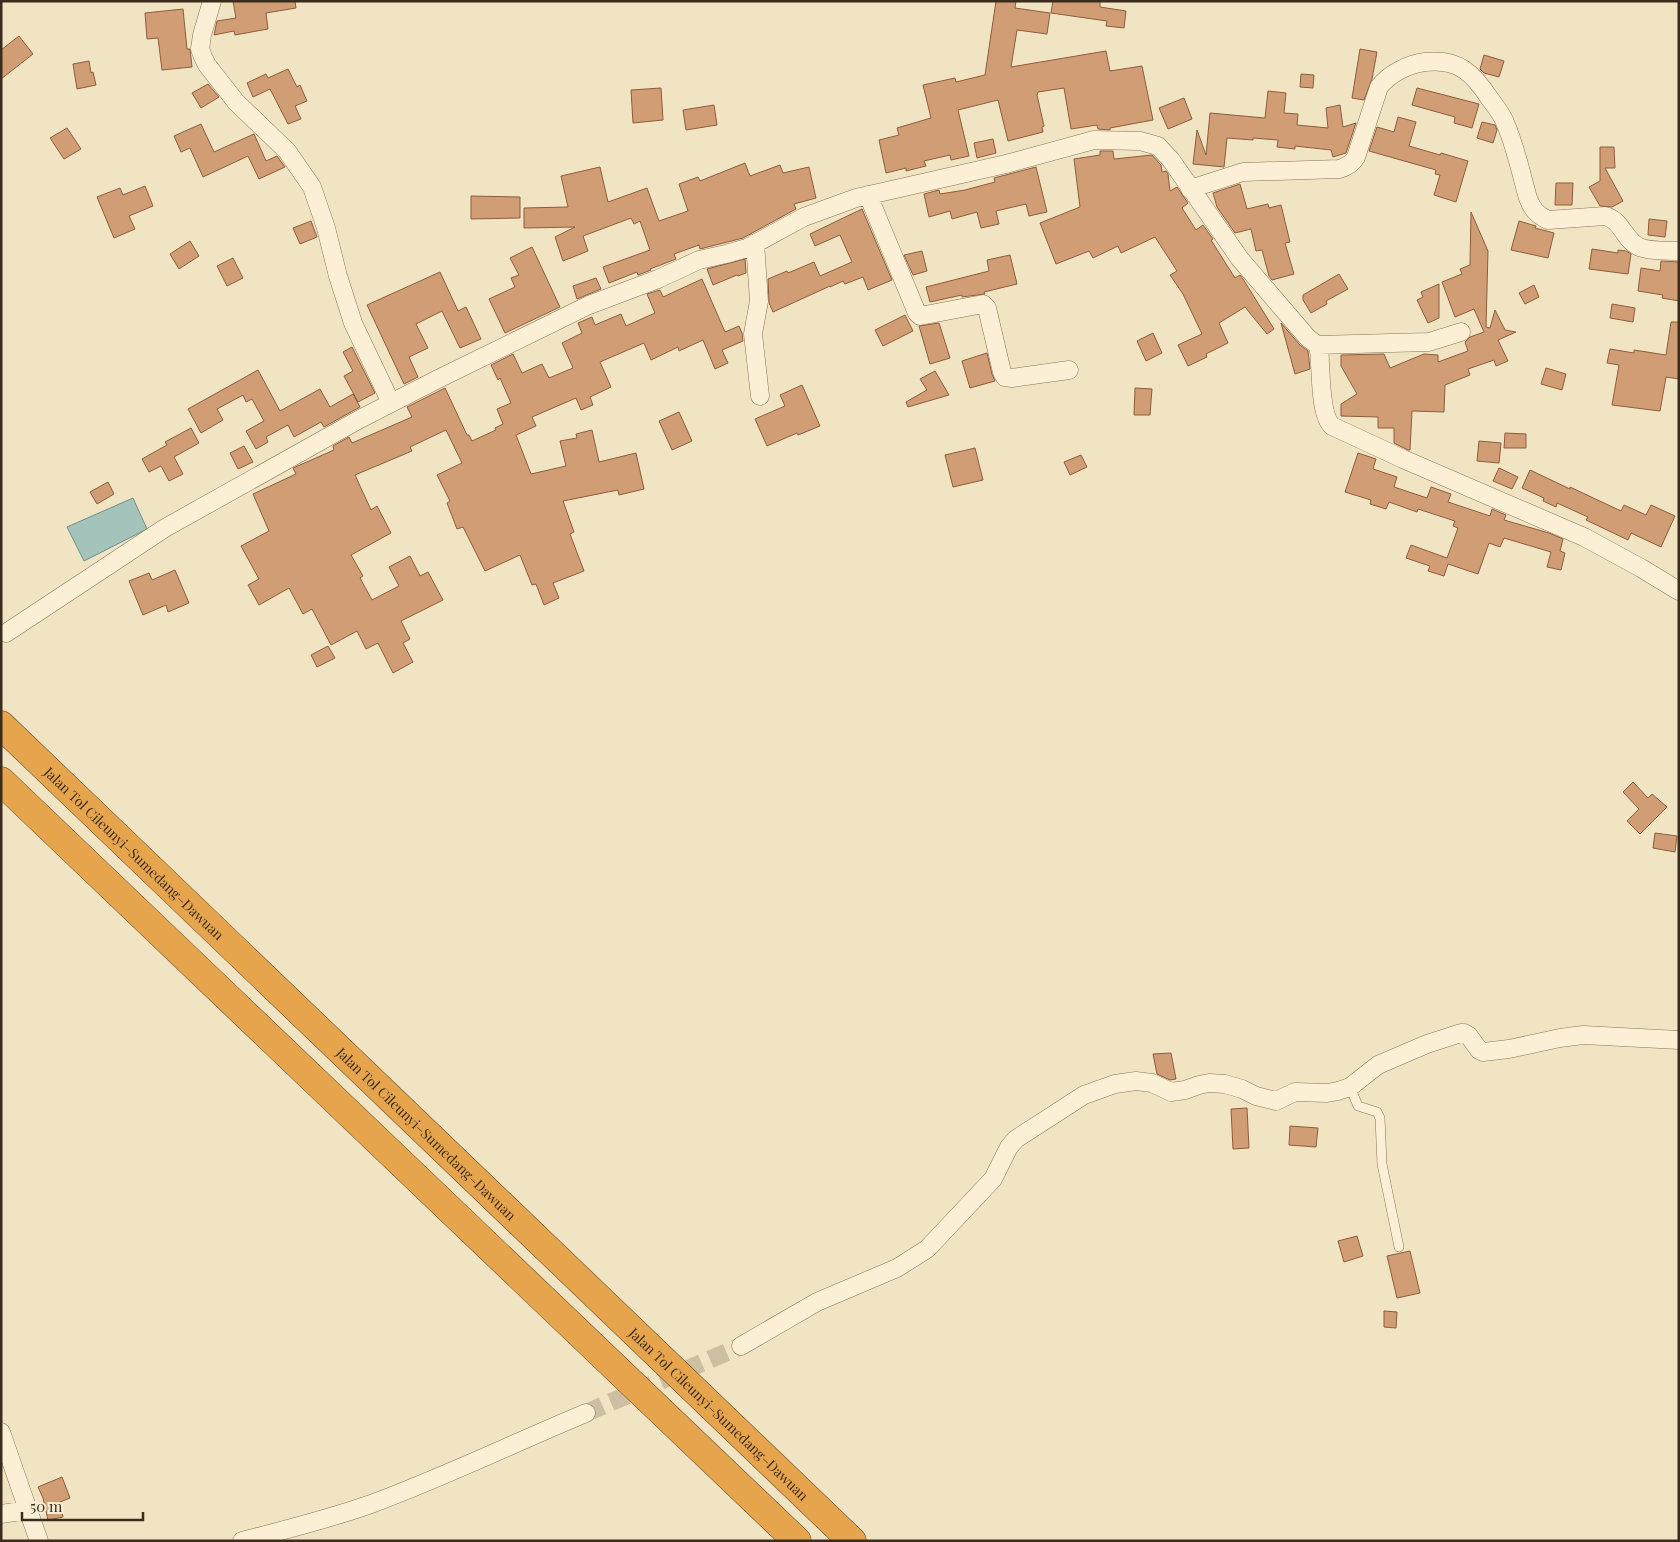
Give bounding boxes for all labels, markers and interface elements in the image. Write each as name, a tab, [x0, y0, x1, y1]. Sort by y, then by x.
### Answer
street label: Jalan Tol Cileunyi–Sumedang–Dawuan	[40, 762, 229, 944]
street label: Jalan Tol Cileunyi–Sumedang–Dawuan	[332, 1042, 521, 1224]
street label: Jalan Tol Cileunyi–Sumedang–Dawuan	[625, 1322, 814, 1505]
scale bar	[22, 1490, 144, 1522]
text: 50 m	[30, 1496, 63, 1516]

